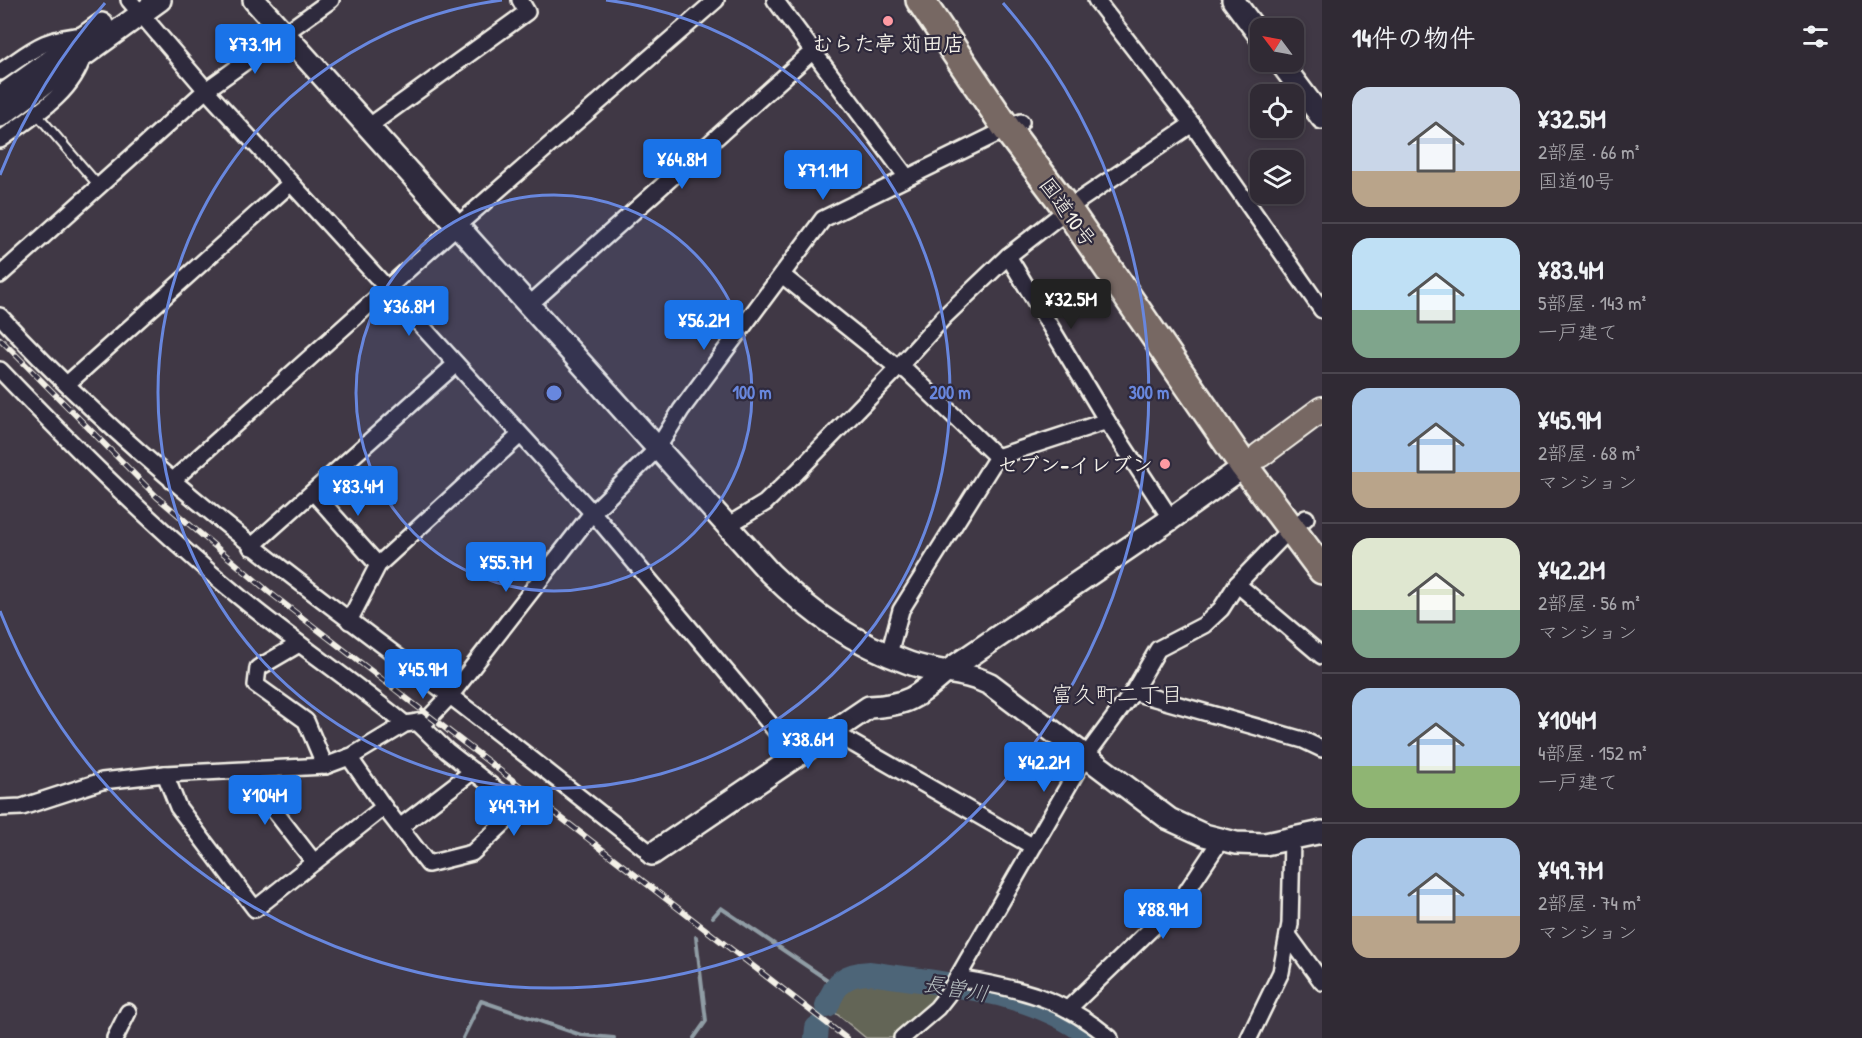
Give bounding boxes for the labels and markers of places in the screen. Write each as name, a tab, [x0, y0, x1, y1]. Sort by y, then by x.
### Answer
marker: むらた亭 苅田店	[881, 14, 895, 28]
pin: ¥73.1M	[206, 24, 304, 75]
place label: むらた亭 苅田店	[812, 29, 964, 58]
pin: ¥64.8M	[633, 139, 731, 190]
pin: ¥71.1M	[774, 150, 872, 201]
pin: ¥32.5M	[1022, 279, 1120, 330]
pin: ¥36.8M	[360, 286, 458, 337]
pin: ¥56.2M	[655, 300, 753, 351]
centre of rings	[544, 383, 564, 403]
place label: セブン-イレブン	[998, 450, 1153, 479]
marker: セブン-イレブン	[1158, 457, 1172, 471]
pin: ¥83.4M	[309, 466, 407, 517]
pin: ¥55.7M	[457, 542, 555, 593]
pin: ¥45.9M	[374, 649, 472, 700]
pin: ¥38.6M	[759, 719, 857, 770]
pin: ¥42.2M	[995, 742, 1093, 793]
pin: ¥104M	[223, 775, 307, 826]
pin: ¥49.7M	[465, 786, 563, 837]
pin: ¥88.9M	[1114, 889, 1212, 940]

